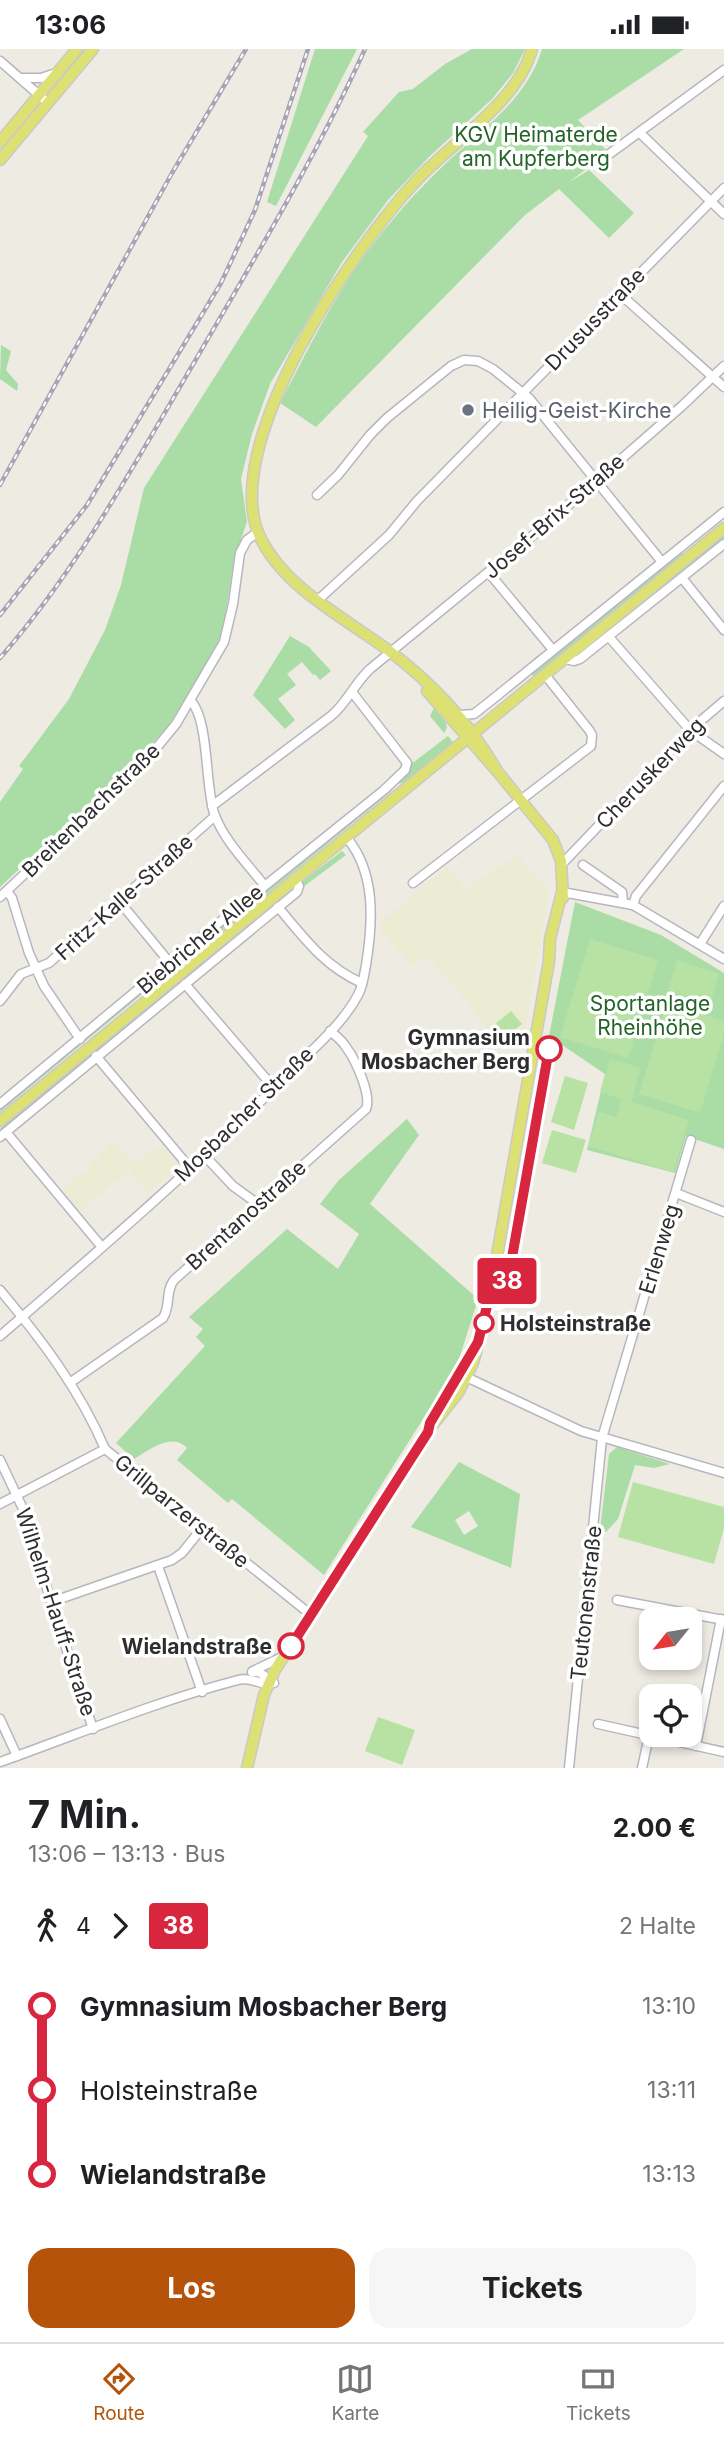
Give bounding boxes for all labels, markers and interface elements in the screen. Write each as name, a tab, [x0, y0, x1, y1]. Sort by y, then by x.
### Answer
text: 13:06	[35, 9, 106, 40]
park label: KGV Heimaterde am Kupferberg	[454, 122, 618, 171]
street label: Drususstraße	[540, 263, 650, 375]
place label: Heilig-Geist-Kirche	[482, 398, 672, 423]
marker: Heilig-Geist-Kirche	[460, 402, 476, 418]
street label: Josef-Brix-Straße	[479, 448, 629, 584]
street label: Cheruskerweg	[591, 712, 709, 834]
street label: Breitenbachstraße	[17, 738, 165, 882]
street label: Fritz-Kalle-Straße	[50, 829, 198, 965]
street label: Biebricher Allee	[132, 879, 268, 999]
park label: Sportanlage Rheinhöhe	[590, 991, 710, 1040]
place label: Gymnasium Mosbacher Berg	[361, 1025, 530, 1074]
marker: Gymnasium Mosbacher Berg	[536, 1036, 562, 1062]
street label: Mosbacher Straße	[169, 1041, 319, 1187]
street label: Brentanostraße	[181, 1155, 311, 1275]
street label: Erlenweg	[634, 1201, 684, 1297]
line badge: 38	[476, 1258, 538, 1304]
text: 38	[491, 1266, 523, 1295]
place label: Holsteinstraße	[500, 1311, 651, 1336]
marker: Holsteinstraße	[474, 1313, 494, 1333]
street label: Grillparzerstraße	[110, 1449, 254, 1573]
street label: Wilhelm-Hauff-Straße	[11, 1505, 101, 1719]
street label: Teutonenstraße	[565, 1524, 607, 1682]
north arrow	[639, 1607, 702, 1669]
map controls	[639, 1607, 702, 1747]
marker: Wielandstraße	[278, 1633, 304, 1659]
place label: Wielandstraße	[122, 1634, 272, 1659]
button: locate	[639, 1684, 702, 1747]
text: 7 Min.	[28, 1791, 141, 1837]
text: 2.00 €	[613, 1812, 696, 1843]
text: 13:06 – 13:13 · Bus	[28, 1840, 226, 1868]
icon: walk	[28, 1907, 66, 1945]
icon: forward	[101, 1907, 139, 1945]
text: 38	[163, 1911, 194, 1940]
text: 4	[76, 1912, 91, 1940]
text: 2 Halte	[619, 1912, 696, 1940]
text: Gymnasium Mosbacher Berg	[80, 1991, 447, 2022]
text: 13:10	[642, 1992, 696, 2020]
text: Holsteinstraße	[80, 2075, 258, 2106]
text: 13:11	[647, 2076, 696, 2104]
text: Wielandstraße	[80, 2159, 266, 2190]
text: 13:13	[642, 2160, 696, 2188]
button: Los	[28, 2248, 355, 2328]
button: Tickets	[369, 2248, 696, 2328]
tab: Route	[93, 2360, 145, 2425]
tab: Karte	[331, 2360, 379, 2425]
tab: Tickets	[566, 2360, 631, 2425]

